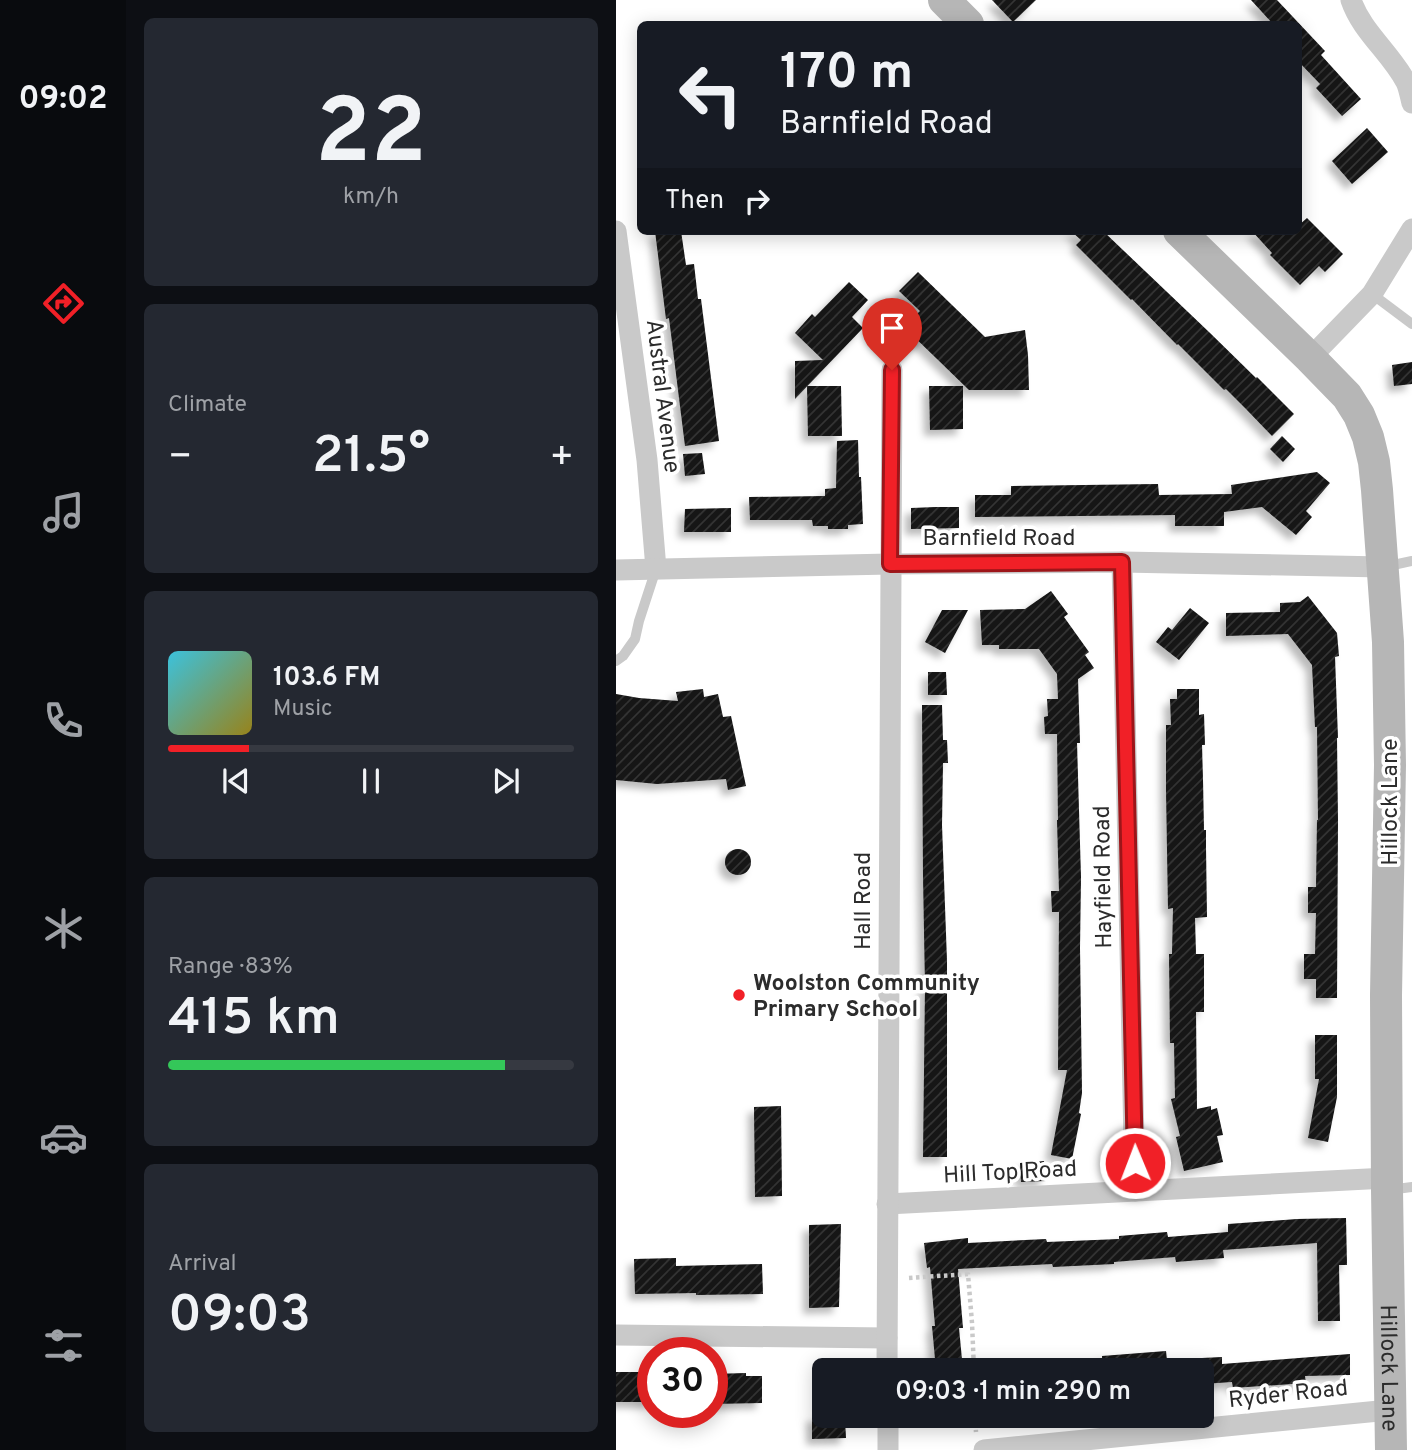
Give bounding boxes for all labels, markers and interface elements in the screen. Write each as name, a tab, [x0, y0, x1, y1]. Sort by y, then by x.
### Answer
text: 170 m	[780, 44, 913, 106]
icon: left	[665, 49, 756, 140]
text: 09:02	[18, 80, 108, 120]
text: 22	[315, 80, 427, 195]
text: Barnfield Road	[780, 105, 993, 145]
icon: right	[738, 182, 776, 220]
text: km/h	[343, 183, 399, 212]
text: Then	[665, 185, 724, 218]
icon: directions	[39, 279, 88, 328]
pin	[862, 298, 922, 370]
icon: arrive	[873, 309, 911, 347]
street label: Austral Avenue	[638, 318, 685, 475]
text: Climate	[168, 391, 247, 420]
text: 21.5°	[312, 425, 430, 491]
text: −	[168, 434, 193, 483]
text: +	[549, 434, 574, 483]
icon: music	[39, 488, 88, 537]
street label: Barnfield Road	[923, 525, 1075, 554]
text: 103.6 FM	[273, 662, 380, 695]
text: Music	[273, 695, 333, 724]
icon: phone	[39, 696, 88, 745]
street label: Hillock Lane	[1377, 738, 1406, 866]
icon: previous	[217, 762, 255, 800]
icon: pause	[352, 762, 390, 800]
icon: next	[487, 762, 525, 800]
street label: Hayfield Road	[1089, 805, 1120, 949]
street label: Hall Road	[850, 852, 879, 950]
icon: climate	[39, 904, 88, 953]
text: Range · 83%	[168, 953, 293, 982]
place label: Woolston Community Primary School	[753, 970, 980, 1025]
text: 415 km	[168, 987, 340, 1053]
marker: Woolston Community Primary School	[731, 987, 747, 1003]
icon: car	[39, 1113, 88, 1162]
position arrow	[1098, 1126, 1172, 1200]
street label: Hill Top Road	[942, 1156, 1078, 1191]
text: Arrival	[168, 1250, 237, 1279]
text: 09:03	[168, 1284, 311, 1350]
street label: Hillock Lane	[1372, 1304, 1403, 1432]
icon: filters	[39, 1321, 88, 1370]
speed limit sign: 30	[637, 1337, 728, 1428]
street label: Ryder Road	[1227, 1375, 1349, 1416]
text: 09:03 · 1 min · 290 m	[895, 1376, 1131, 1409]

